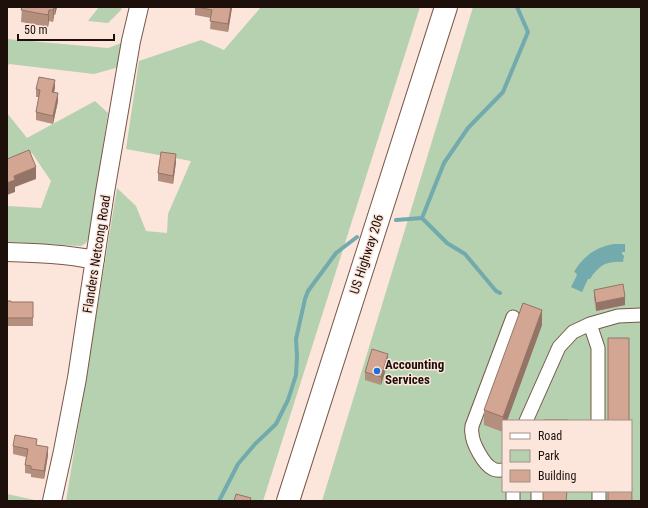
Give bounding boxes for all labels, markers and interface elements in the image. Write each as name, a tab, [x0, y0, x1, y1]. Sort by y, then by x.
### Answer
scale bar	[18, 16, 114, 42]
text: 50 m	[24, 23, 48, 37]
street label: Flanders Netcong Road	[80, 194, 113, 314]
street label: US Highway 206	[347, 212, 386, 296]
place label: Accounting Services	[385, 357, 444, 387]
marker: Accounting Services	[372, 366, 382, 376]
legend	[502, 420, 632, 492]
text: Road	[538, 429, 562, 443]
text: Park	[538, 449, 560, 463]
text: Building	[538, 469, 576, 483]

